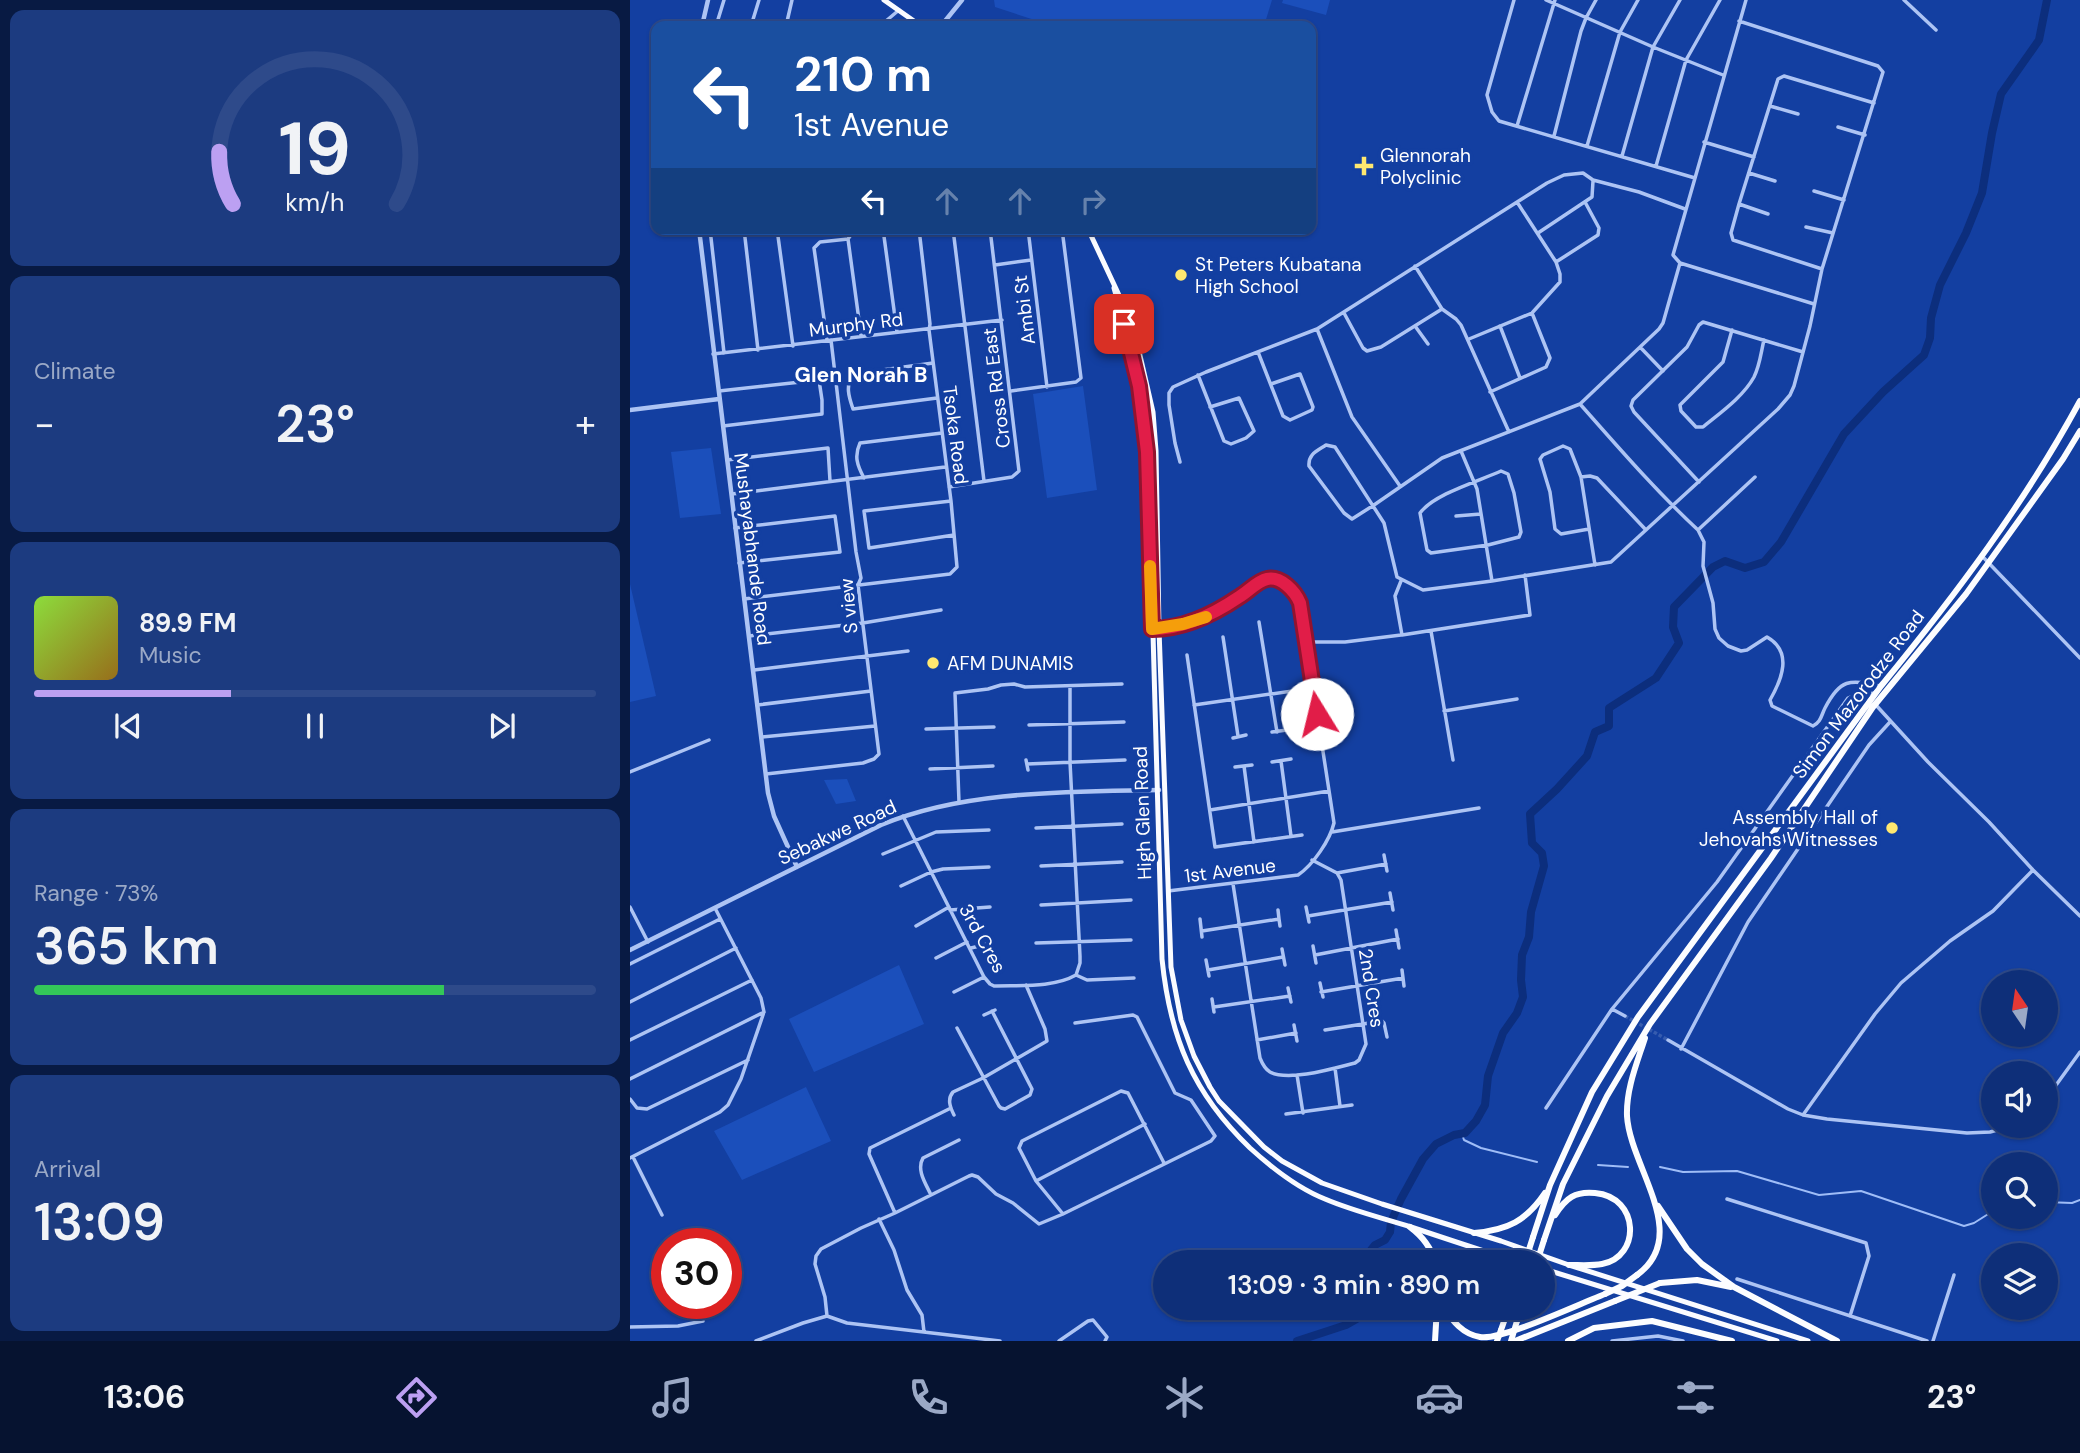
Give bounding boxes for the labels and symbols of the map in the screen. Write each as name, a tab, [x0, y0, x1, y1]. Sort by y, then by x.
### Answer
place label: Glennorah Polyclinic	[1380, 143, 1471, 190]
marker: Glennorah Polyclinic	[1354, 156, 1374, 176]
place label: St Peters Kubatana High School	[1195, 252, 1362, 299]
marker: St Peters Kubatana High School	[1173, 267, 1189, 283]
street label: Ambi St	[1008, 274, 1041, 346]
pin	[1094, 294, 1154, 354]
street label: Murphy Rd	[808, 306, 905, 343]
street label: Cross Rd East	[977, 326, 1016, 450]
district label: Glen Norah B	[795, 361, 927, 389]
street label: Tsoka Road	[937, 384, 974, 486]
street label: Mushayabhande Road	[728, 451, 777, 647]
street label: S view	[834, 577, 863, 635]
street label: Simon Mazorodze Road	[1787, 605, 1930, 784]
place label: AFM DUNAMIS	[947, 651, 1074, 676]
marker: AFM DUNAMIS	[925, 655, 941, 671]
position arrow	[1280, 677, 1354, 751]
street label: High Glen Road	[1128, 746, 1157, 880]
street label: Sebakwe Road	[774, 794, 900, 871]
place label: Assembly Hall of Jehovahs Witnesses	[1699, 805, 1878, 852]
marker: Assembly Hall of Jehovahs Witnesses	[1884, 820, 1900, 836]
street label: 1st Avenue	[1183, 852, 1277, 889]
street label: 3rd Cres	[953, 899, 1012, 977]
street label: 2nd Cres	[1353, 947, 1390, 1029]
north arrow	[1981, 970, 2058, 1046]
speed limit sign: 30	[651, 1228, 742, 1319]

